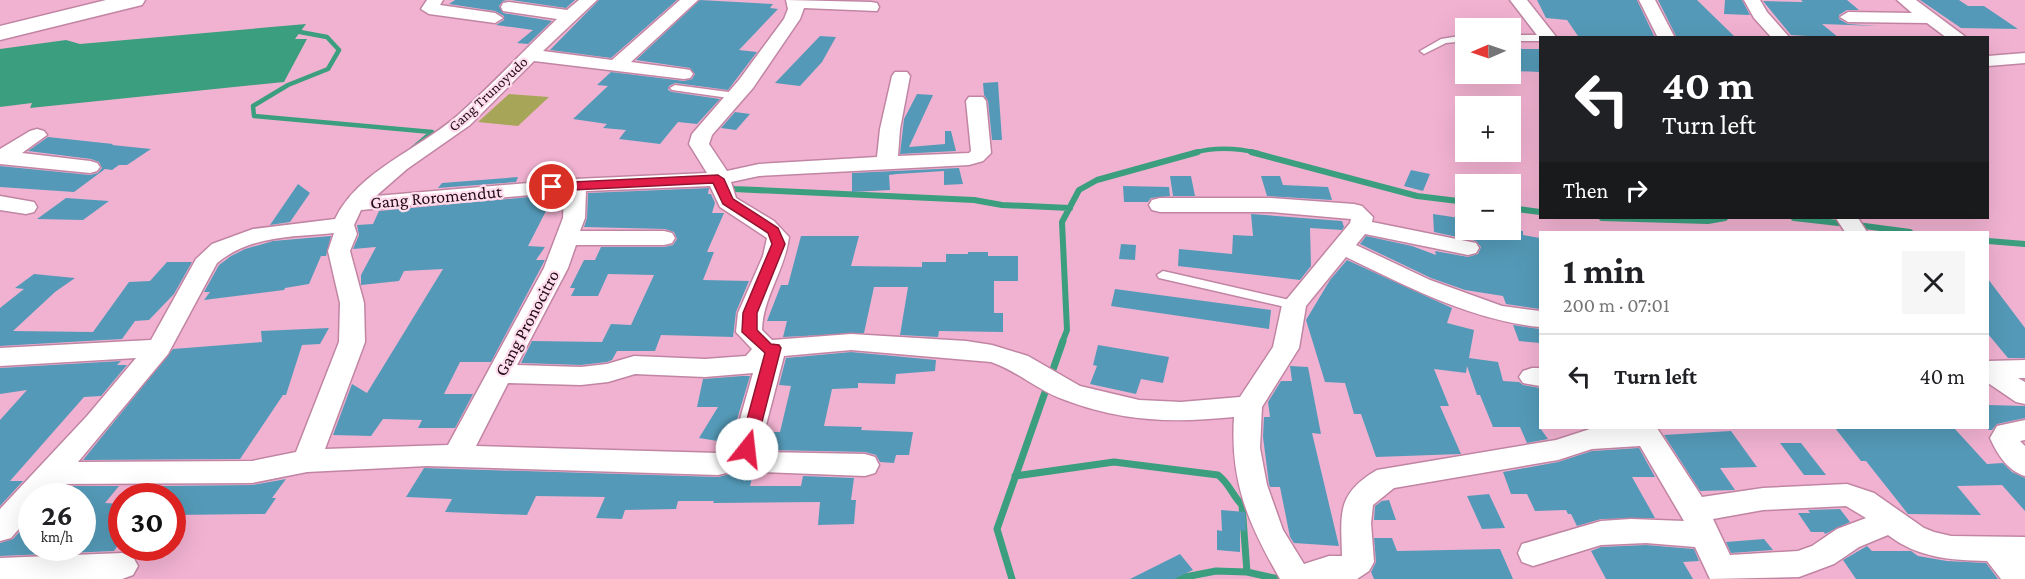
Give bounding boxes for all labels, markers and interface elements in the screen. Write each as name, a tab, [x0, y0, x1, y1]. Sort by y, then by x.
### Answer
north arrow	[1455, 18, 1521, 84]
map controls	[1455, 18, 1521, 240]
street label: Gang Trunoyudo	[445, 53, 531, 135]
icon: left	[1563, 60, 1641, 138]
text: 40 m	[1662, 61, 1754, 108]
button: +	[1455, 96, 1521, 162]
text: Turn left	[1662, 110, 1756, 140]
pin	[526, 161, 577, 212]
icon: arrive	[535, 170, 568, 203]
button: −	[1455, 174, 1521, 240]
icon: right	[1620, 174, 1653, 207]
text: Then	[1563, 178, 1608, 203]
street label: Gang Roromendut	[369, 181, 504, 213]
text: 1 min	[1563, 251, 1645, 291]
button: close	[1902, 251, 1965, 314]
street label: Gang Pronocitro	[491, 267, 563, 379]
text: 200 m · 07:01	[1563, 294, 1670, 316]
icon: left	[1563, 360, 1596, 393]
text: Turn left	[1614, 364, 1697, 389]
text: 40 m	[1920, 364, 1965, 389]
position arrow	[715, 417, 779, 481]
speed limit sign: 30	[108, 483, 186, 561]
text: 26	[41, 498, 73, 531]
text: km/h	[41, 529, 73, 545]

